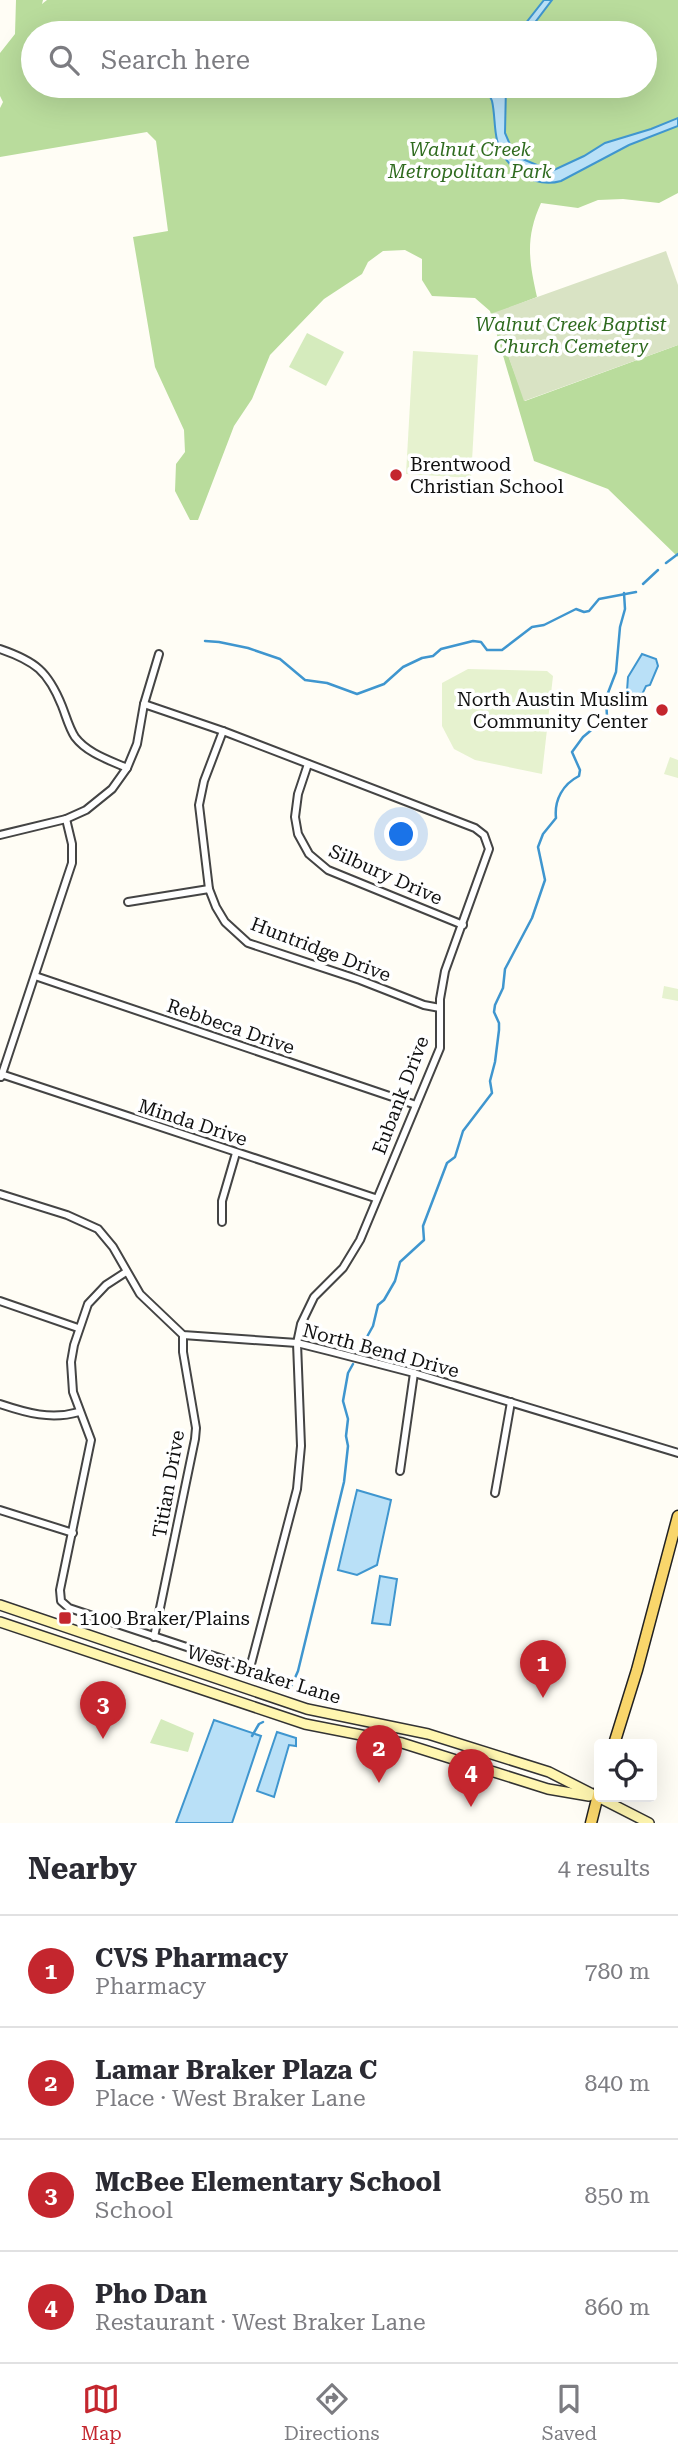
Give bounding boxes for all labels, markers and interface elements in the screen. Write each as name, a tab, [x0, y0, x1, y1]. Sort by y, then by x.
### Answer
search box	[21, 21, 657, 98]
icon: search	[45, 41, 83, 79]
text: Search here	[101, 45, 250, 75]
park label: Walnut Creek Metropolitan Park	[387, 138, 553, 183]
park label: Walnut Creek Baptist Church Cemetery	[475, 313, 667, 358]
place label: Brentwood Christian School	[410, 453, 564, 498]
marker: Brentwood Christian School	[388, 467, 404, 483]
place label: North Austin Muslim Community Center	[457, 688, 648, 733]
marker: North Austin Muslim Community Center	[654, 702, 670, 718]
your location	[384, 817, 418, 851]
street label: Silbury Drive	[326, 839, 446, 910]
street label: Huntridge Drive	[248, 912, 394, 987]
street label: Rebbeca Drive	[164, 994, 298, 1059]
street label: Eubank Drive	[367, 1033, 434, 1158]
street label: Minda Drive	[135, 1094, 250, 1151]
street label: North Bend Drive	[300, 1319, 462, 1382]
street label: Titian Drive	[148, 1428, 189, 1540]
place label: 1100 Braker/Plains	[79, 1607, 250, 1630]
marker: 1100 Braker/Plains	[57, 1610, 73, 1626]
street label: West Braker Lane	[184, 1640, 344, 1709]
pin: 1	[520, 1640, 566, 1698]
pin: 3	[80, 1681, 126, 1739]
pin: 2	[356, 1725, 402, 1783]
map controls	[594, 1739, 657, 1802]
button: locate	[594, 1739, 657, 1802]
pin: 4	[448, 1749, 494, 1807]
text: Nearby	[28, 1851, 137, 1886]
text: 4 results	[558, 1855, 650, 1882]
text: CVS Pharmacy	[95, 1943, 288, 1973]
text: 1	[45, 1958, 57, 1985]
text: 780 m	[585, 1958, 650, 1985]
text: Pharmacy	[95, 1973, 206, 2000]
text: Lamar Braker Plaza C	[95, 2055, 377, 2085]
text: 2	[45, 2070, 57, 2097]
text: 840 m	[585, 2070, 650, 2097]
text: Place · West Braker Lane	[95, 2085, 366, 2112]
text: McBee Elementary School	[95, 2167, 441, 2197]
text: 3	[45, 2182, 57, 2209]
text: 850 m	[585, 2182, 650, 2209]
text: School	[95, 2197, 173, 2224]
text: Pho Dan	[95, 2279, 207, 2309]
text: 4	[45, 2294, 57, 2321]
text: 860 m	[585, 2294, 650, 2321]
text: Restaurant · West Braker Lane	[95, 2309, 426, 2336]
tab: Map	[81, 2380, 122, 2445]
tab: Directions	[284, 2380, 380, 2445]
tab: Saved	[542, 2380, 597, 2445]

